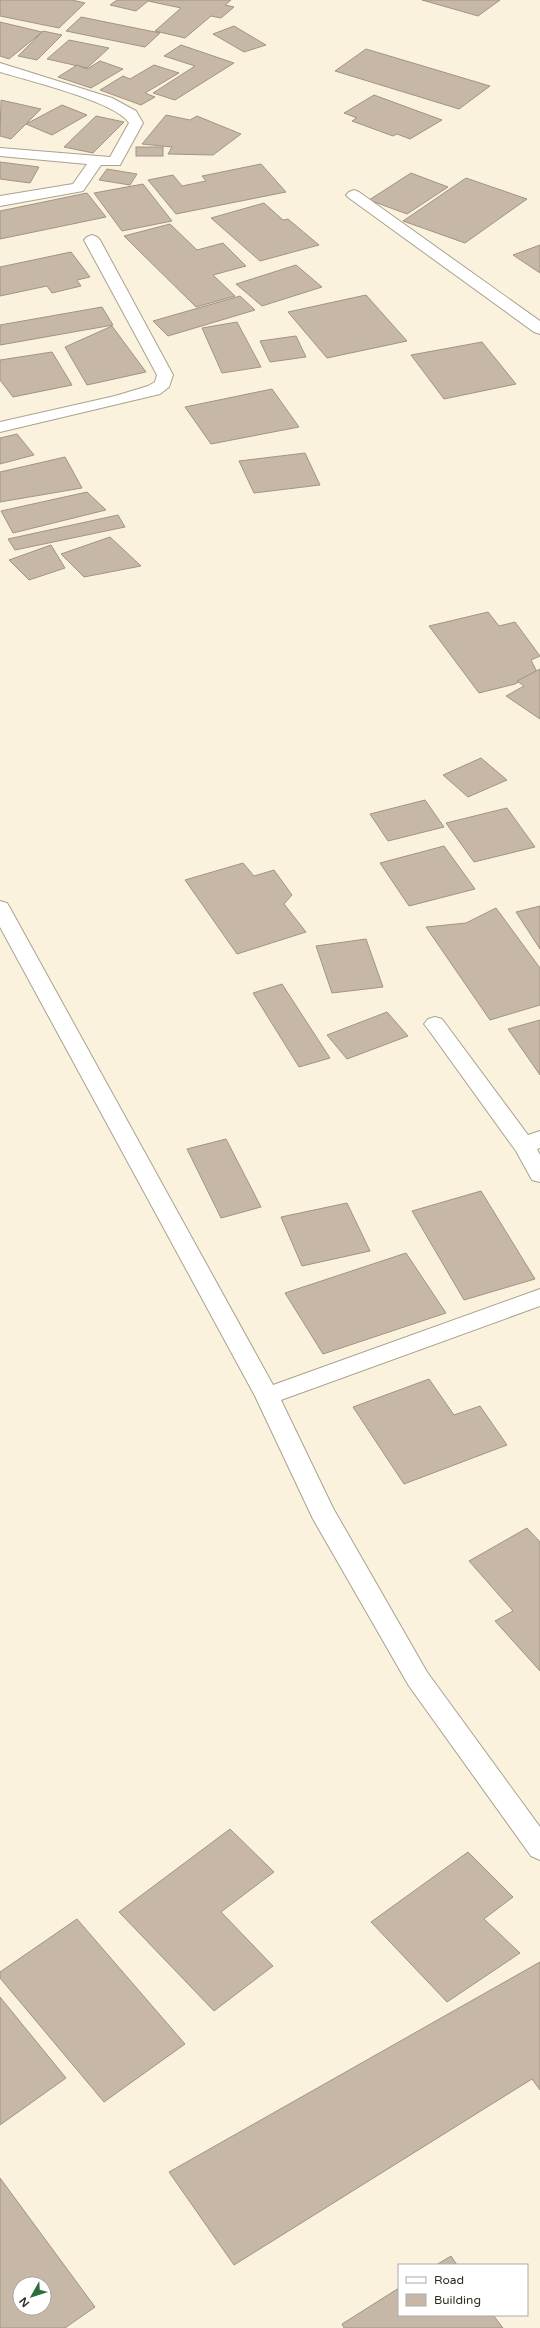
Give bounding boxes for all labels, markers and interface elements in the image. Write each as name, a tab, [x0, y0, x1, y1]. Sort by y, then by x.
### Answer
legend	[398, 2264, 528, 2316]
text: Road	[434, 2273, 464, 2287]
north arrow	[12, 2276, 52, 2316]
text: Building	[434, 2293, 481, 2307]
text: N	[17, 2294, 32, 2310]

